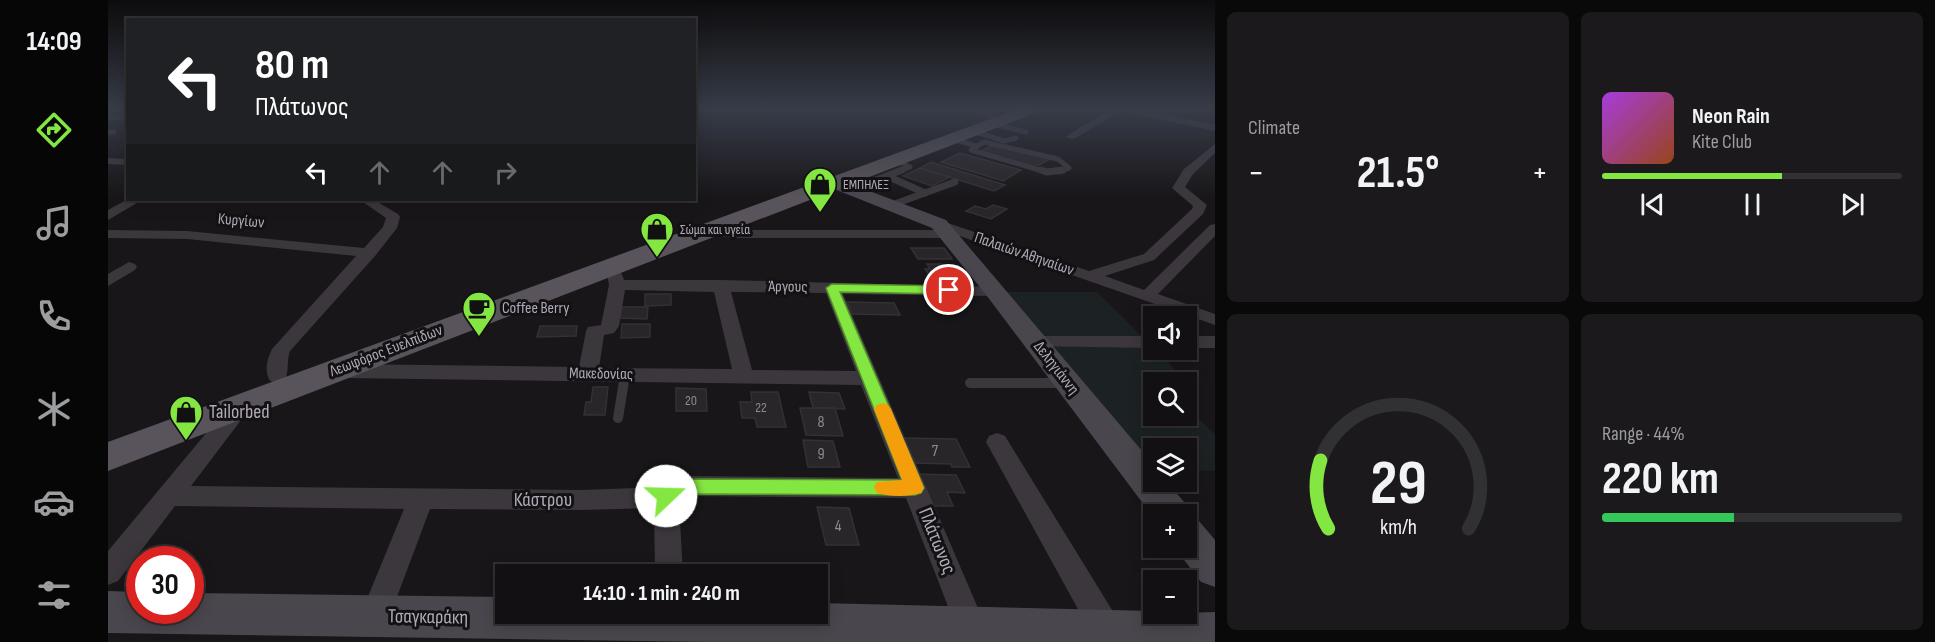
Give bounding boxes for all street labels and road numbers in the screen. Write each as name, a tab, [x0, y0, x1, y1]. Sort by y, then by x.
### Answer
street label: Κυργίων	[217, 210, 265, 232]
street label: Παλαιών Αθηναίων	[972, 228, 1076, 280]
street label: Άργους	[768, 277, 808, 297]
street label: Λεωφόρος Ευελπίδων	[326, 321, 445, 382]
street label: Δεληγιάννη	[1029, 338, 1083, 398]
street label: Μακεδονίας	[569, 364, 633, 384]
street label: Κάστρου	[514, 488, 572, 512]
street label: Πλάτωνος	[913, 504, 961, 578]
street label: Τσαγκαράκη	[388, 604, 468, 630]

